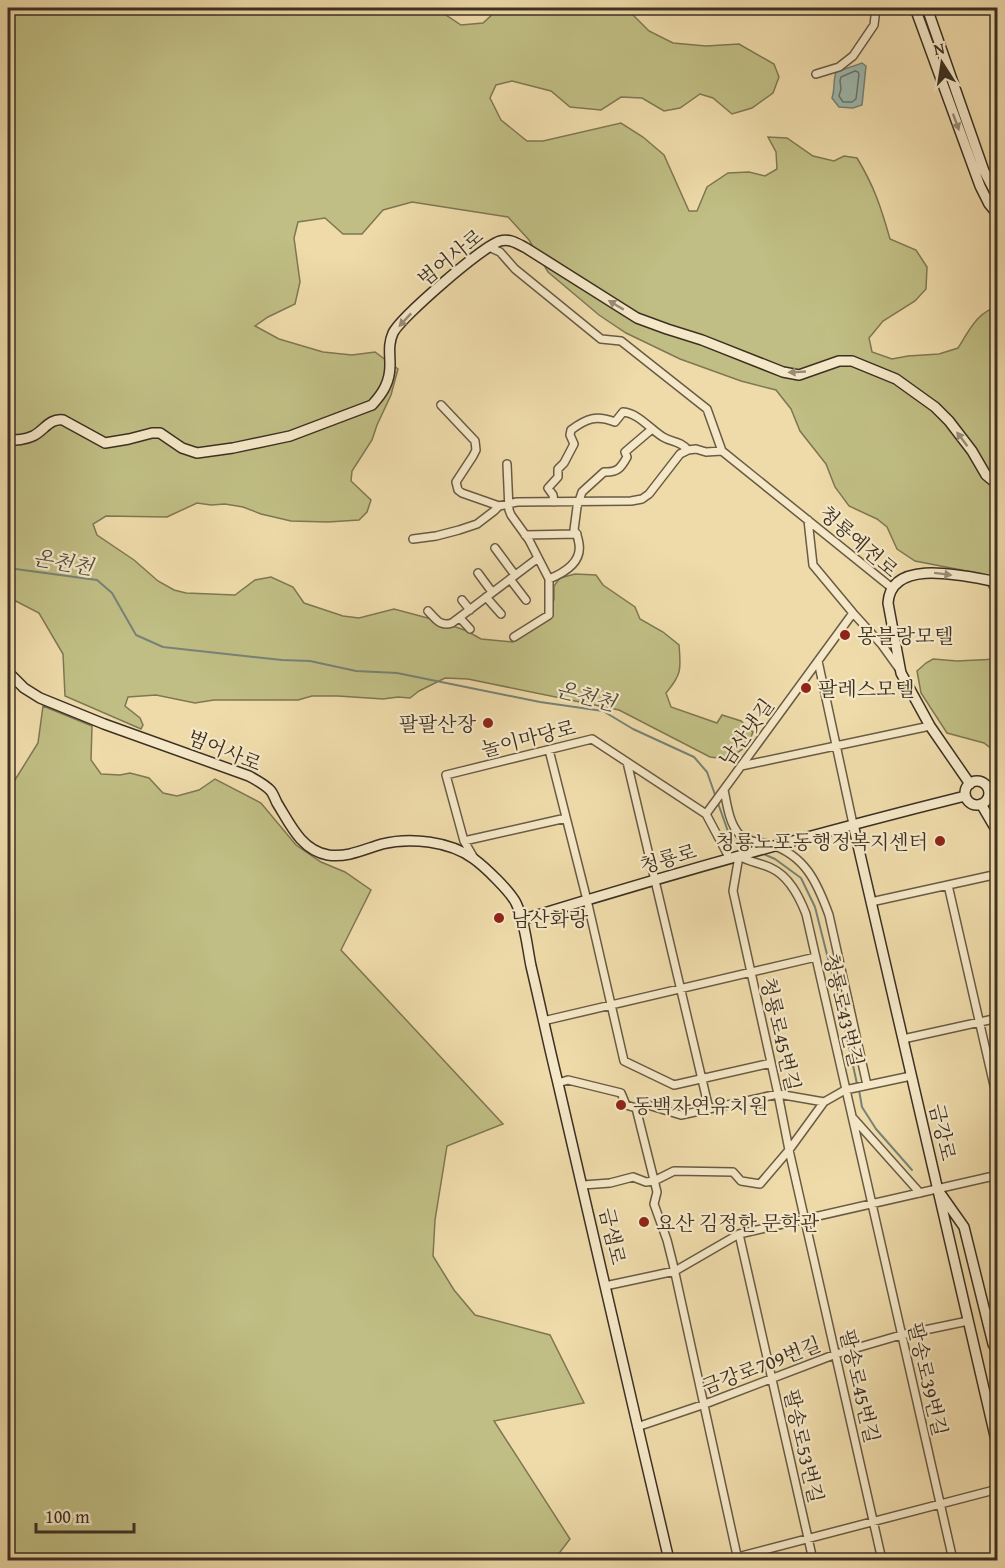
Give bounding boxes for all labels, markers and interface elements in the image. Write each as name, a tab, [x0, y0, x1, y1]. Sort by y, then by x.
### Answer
north arrow	[912, 33, 972, 93]
text: N	[931, 35, 947, 61]
one-way arrow	[952, 113, 961, 131]
street label: 범어사로	[411, 221, 489, 293]
one-way arrow	[608, 300, 624, 311]
one-way arrow	[399, 312, 413, 326]
one-way arrow	[787, 368, 806, 377]
one-way arrow	[956, 431, 969, 447]
street label: 청룡예전로	[813, 498, 905, 584]
water label: 온천천	[30, 541, 97, 583]
one-way arrow	[933, 569, 952, 579]
place label: 몽블랑모텔	[857, 621, 954, 650]
marker: 몽블랑모텔	[838, 628, 852, 642]
water label: 온천천	[553, 673, 621, 719]
place label: 팔레스모텔	[818, 674, 915, 703]
marker: 팔레스모텔	[799, 681, 813, 695]
street label: 남산냇길	[712, 692, 780, 772]
place label: 팔팔산장	[399, 709, 477, 738]
street label: 놀이마당로	[478, 712, 578, 764]
marker: 팔팔산장	[481, 716, 495, 730]
street label: 범어사로	[184, 722, 266, 778]
place label: 청룡노포동행정복지센터	[715, 827, 928, 856]
marker: 청룡노포동행정복지센터	[933, 834, 947, 848]
street label: 청룡로	[636, 836, 700, 880]
place label: 남산화랑	[511, 904, 589, 933]
marker: 남산화랑	[492, 911, 506, 925]
street label: 청룡로43번길	[817, 950, 871, 1070]
street label: 청룡로45번길	[754, 974, 808, 1094]
place label: 동백자연유치원	[633, 1091, 768, 1120]
marker: 동백자연유치원	[614, 1098, 628, 1112]
street label: 금강로	[922, 1100, 964, 1164]
street label: 금샘로	[592, 1204, 634, 1268]
place label: 요산 김정한 문학관	[656, 1208, 820, 1237]
marker: 요산 김정한 문학관	[637, 1215, 651, 1229]
street label: 팔송로39번길	[901, 1319, 955, 1439]
street label: 팔송로45번길	[833, 1326, 887, 1446]
street label: 금강로709번길	[697, 1329, 825, 1401]
street label: 팔송로53번길	[777, 1386, 831, 1506]
scale bar	[36, 1496, 134, 1534]
text: 100 m	[45, 1503, 90, 1530]

